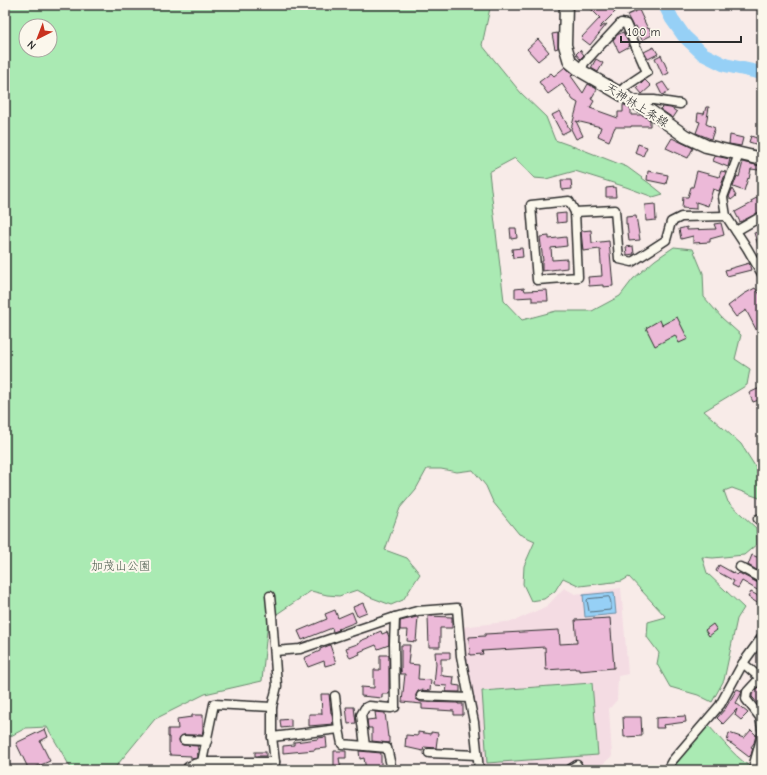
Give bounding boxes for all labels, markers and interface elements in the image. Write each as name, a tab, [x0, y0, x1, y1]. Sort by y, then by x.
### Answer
north arrow	[18, 18, 58, 58]
scale bar	[621, 18, 741, 44]
text: 100 m	[627, 25, 660, 39]
text: N	[25, 38, 39, 52]
street label: 天神林上条線	[603, 80, 671, 130]
park label: 加茂山公園	[91, 559, 151, 573]

